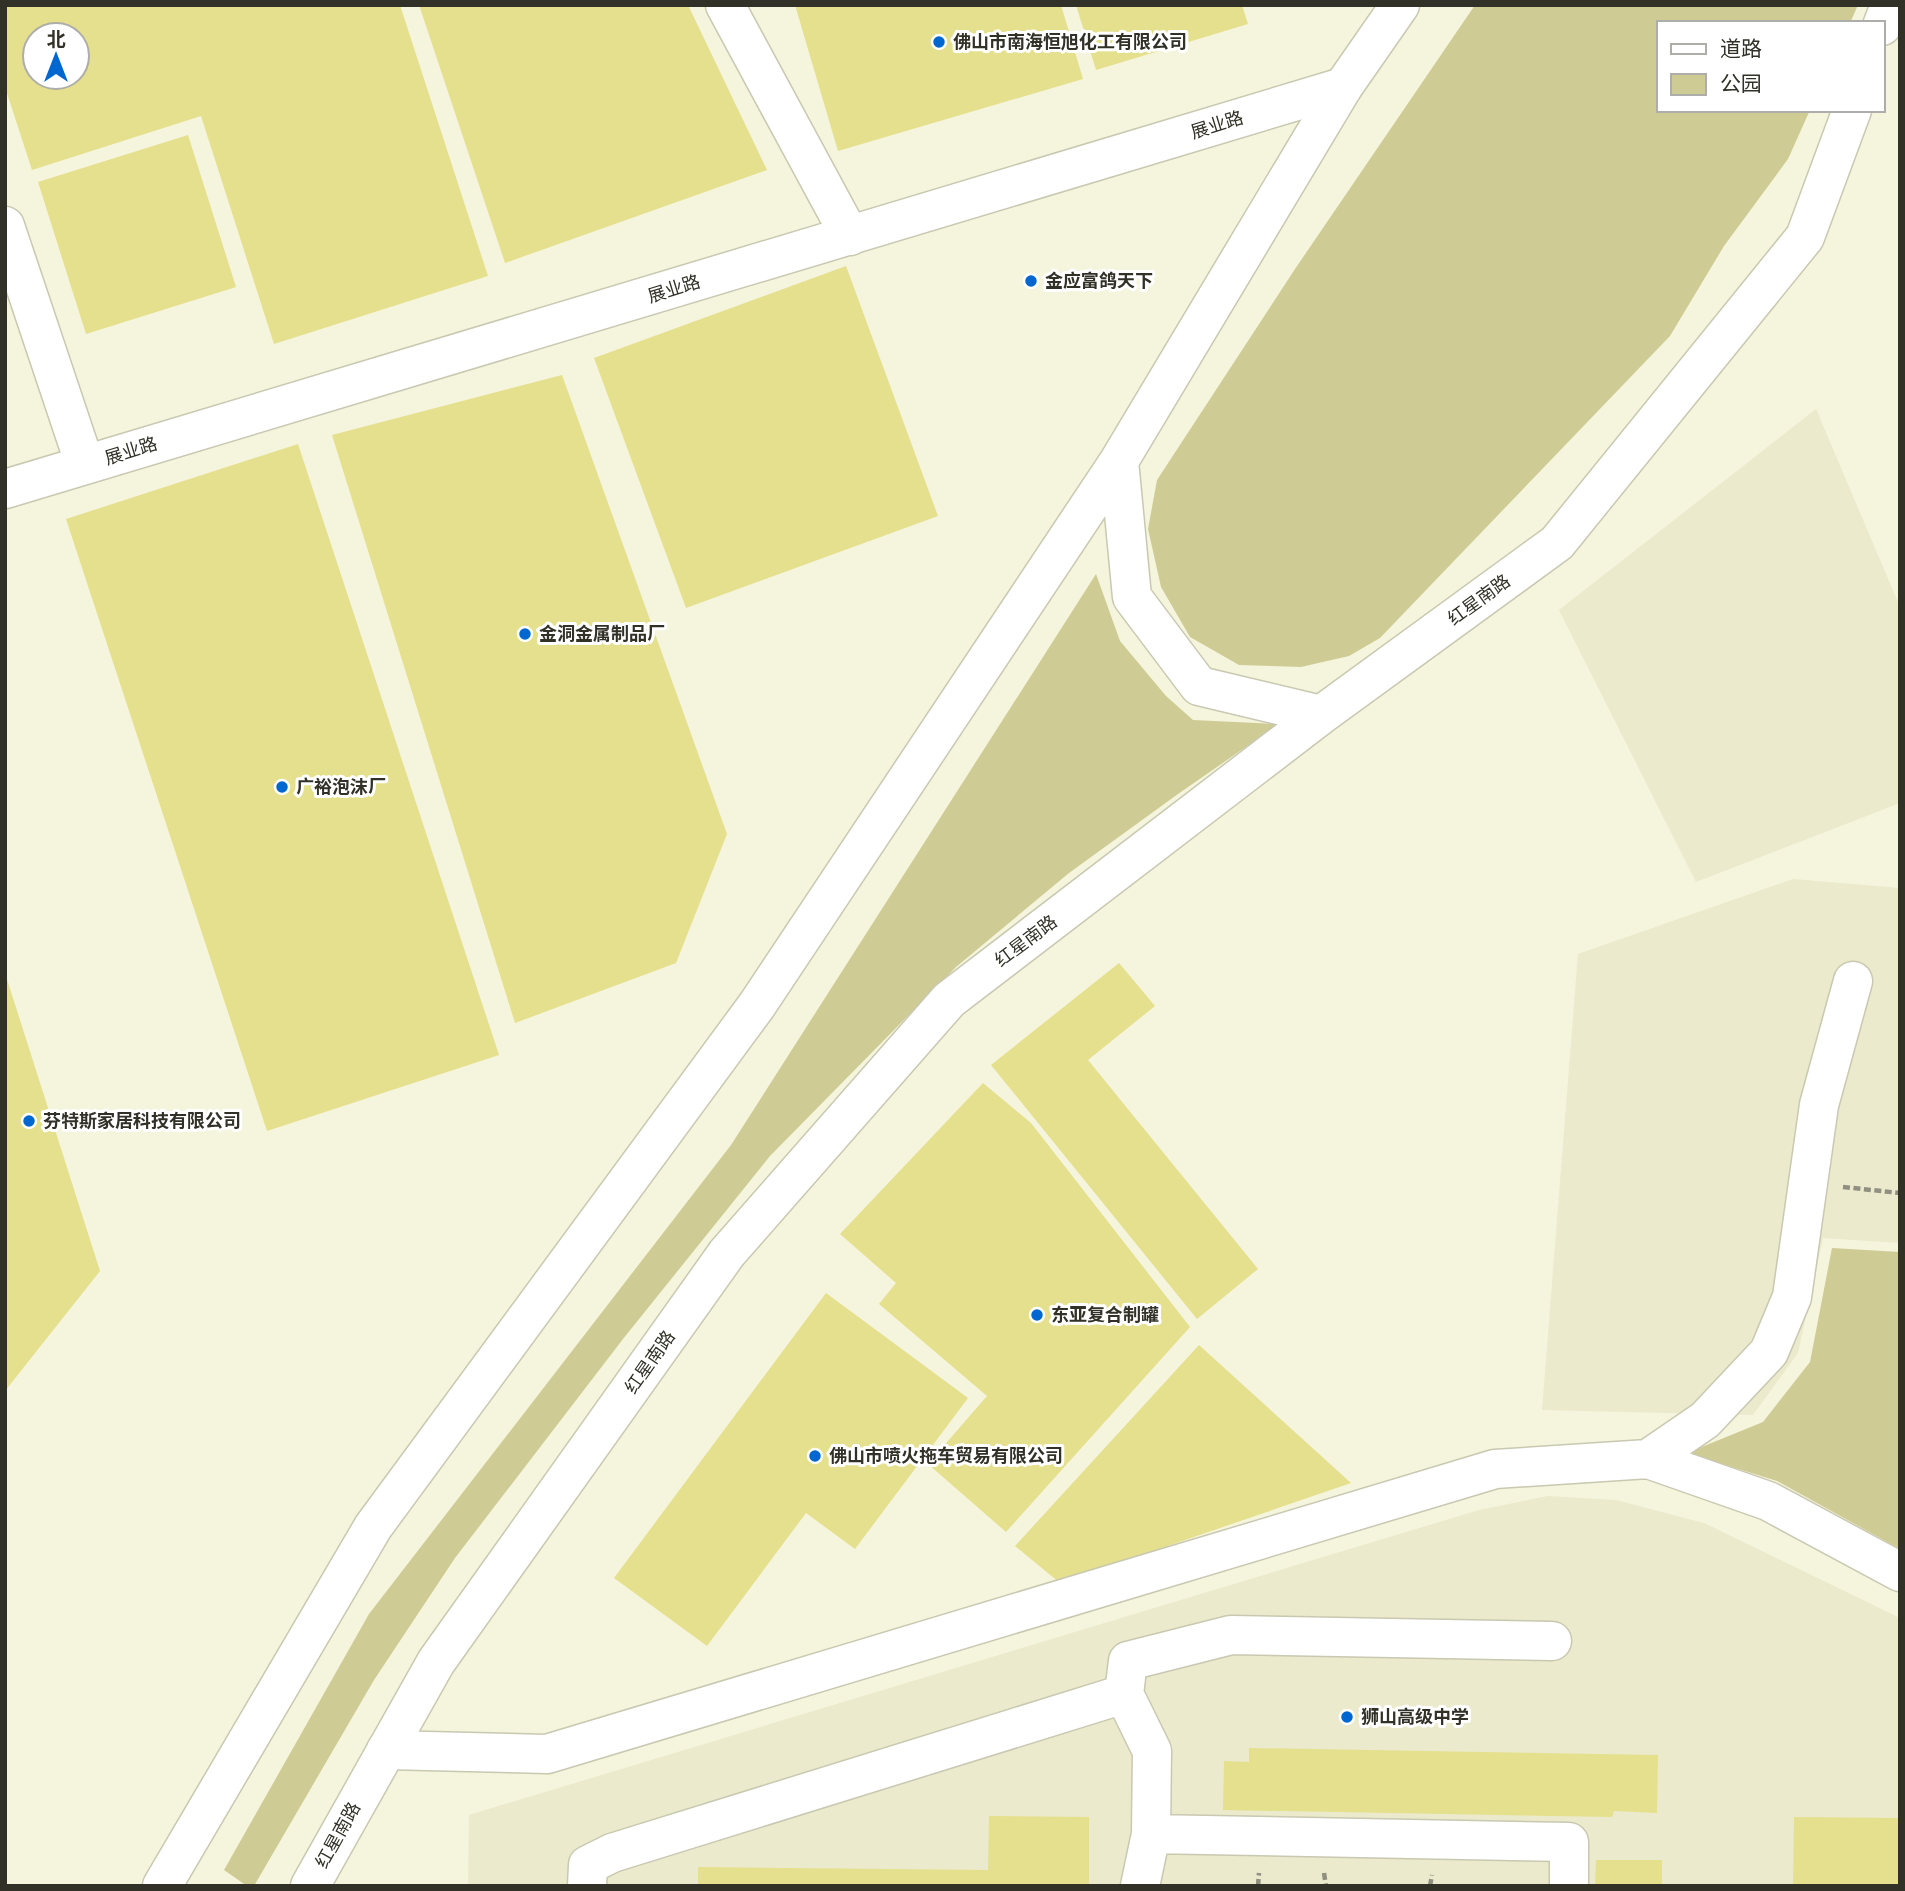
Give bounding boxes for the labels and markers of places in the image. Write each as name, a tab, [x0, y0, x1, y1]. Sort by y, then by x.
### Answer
place label: 佛山市南海恒旭化工有限公司	[953, 31, 1187, 52]
marker: 佛山市南海恒旭化工有限公司	[931, 34, 947, 50]
place label: 金应富鸽天下	[1045, 270, 1153, 291]
marker: 金应富鸽天下	[1023, 273, 1039, 289]
place label: 金洞金属制品厂	[539, 623, 665, 644]
marker: 金洞金属制品厂	[517, 626, 533, 642]
place label: 广裕泡沫厂	[296, 776, 386, 797]
marker: 广裕泡沫厂	[274, 779, 290, 795]
place label: 芬特斯家居科技有限公司	[43, 1110, 241, 1131]
marker: 芬特斯家居科技有限公司	[21, 1113, 37, 1129]
place label: 东亚复合制罐	[1051, 1304, 1159, 1325]
marker: 东亚复合制罐	[1029, 1307, 1045, 1323]
place label: 佛山市喷火拖车贸易有限公司	[829, 1445, 1063, 1466]
marker: 佛山市喷火拖车贸易有限公司	[807, 1448, 823, 1464]
place label: 狮山高级中学	[1361, 1706, 1469, 1727]
marker: 狮山高级中学	[1339, 1709, 1355, 1725]

